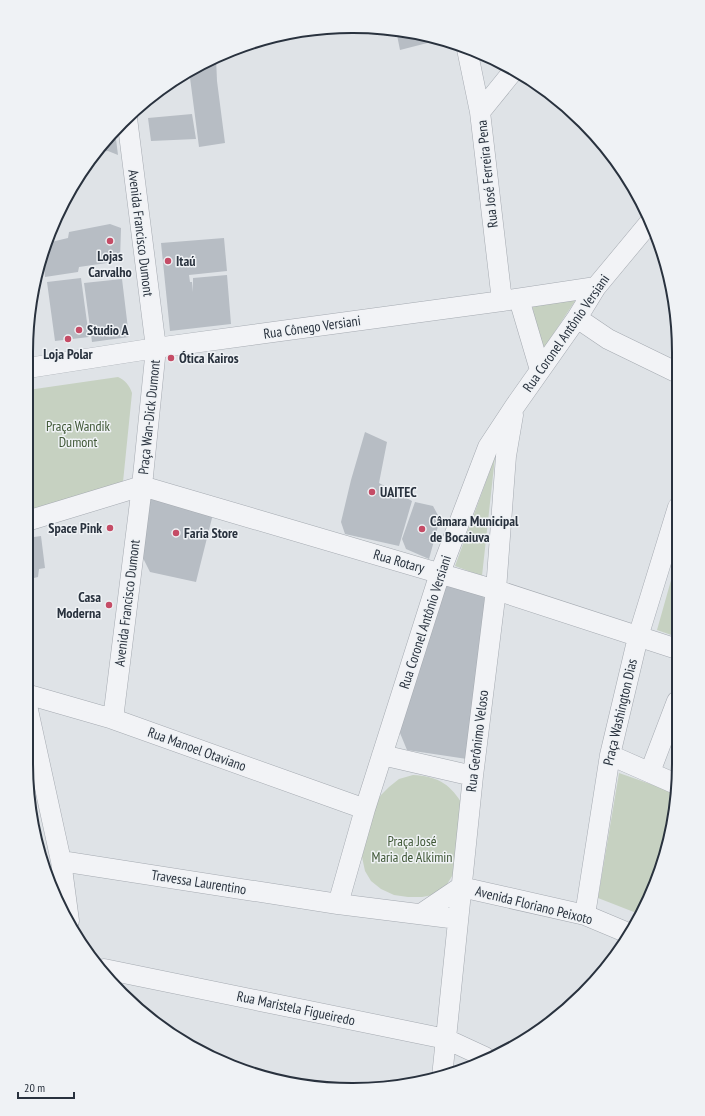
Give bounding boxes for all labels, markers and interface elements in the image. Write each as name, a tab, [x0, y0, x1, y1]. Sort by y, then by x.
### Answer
street label: Rua José Ferreira Pena	[472, 119, 502, 229]
street label: Avenida Francisco Dumont	[124, 169, 158, 298]
marker: Lojas Carvalho	[105, 236, 115, 246]
place label: Lojas Carvalho	[88, 247, 132, 281]
place label: Itaú	[176, 252, 195, 270]
marker: Itaú	[163, 256, 173, 266]
street label: Rua Coronel Antônio Versiani	[519, 271, 613, 395]
street label: Rua Cônego Versiani	[262, 311, 362, 343]
place label: Studio A	[87, 321, 129, 339]
marker: Studio A	[74, 325, 84, 335]
marker: Loja Polar	[63, 334, 73, 344]
place label: Loja Polar	[43, 345, 94, 363]
place label: Ótica Kairos	[179, 349, 239, 367]
marker: Ótica Kairos	[166, 353, 176, 363]
street label: Praça Wan-Dick Dumont	[134, 358, 164, 475]
park label: Praça Wandik Dumont	[46, 417, 111, 451]
place label: UAITEC	[380, 483, 417, 501]
marker: UAITEC	[367, 487, 377, 497]
place label: Câmara Municipal de Bocaiuva	[430, 512, 519, 546]
place label: Space Pink	[48, 519, 102, 537]
marker: Space Pink	[105, 523, 115, 533]
place label: Faria Store	[184, 524, 238, 542]
marker: Câmara Municipal de Bocaiuva	[417, 524, 427, 534]
marker: Faria Store	[171, 528, 181, 538]
street label: Avenida Francisco Dumont	[110, 538, 144, 667]
street label: Rua Rotary	[371, 545, 427, 577]
street label: Rua Coronel Antônio Versiani	[395, 553, 455, 691]
place label: Casa Moderna	[57, 588, 101, 622]
marker: Casa Moderna	[104, 600, 114, 610]
street label: Praça Washington Dias	[599, 657, 641, 767]
street label: Rua Gerônimo Veloso	[462, 689, 492, 793]
street label: Rua Manoel Otaviano	[145, 723, 249, 775]
park label: Praça José Maria de Alkimin	[371, 832, 453, 866]
street label: Travessa Laurentino	[150, 866, 248, 898]
street label: Avenida Floriano Peixoto	[474, 882, 594, 928]
street label: Rua Maristela Figueiredo	[235, 987, 357, 1029]
scale bar	[18, 1074, 74, 1100]
text: 20 m	[24, 1080, 45, 1095]

